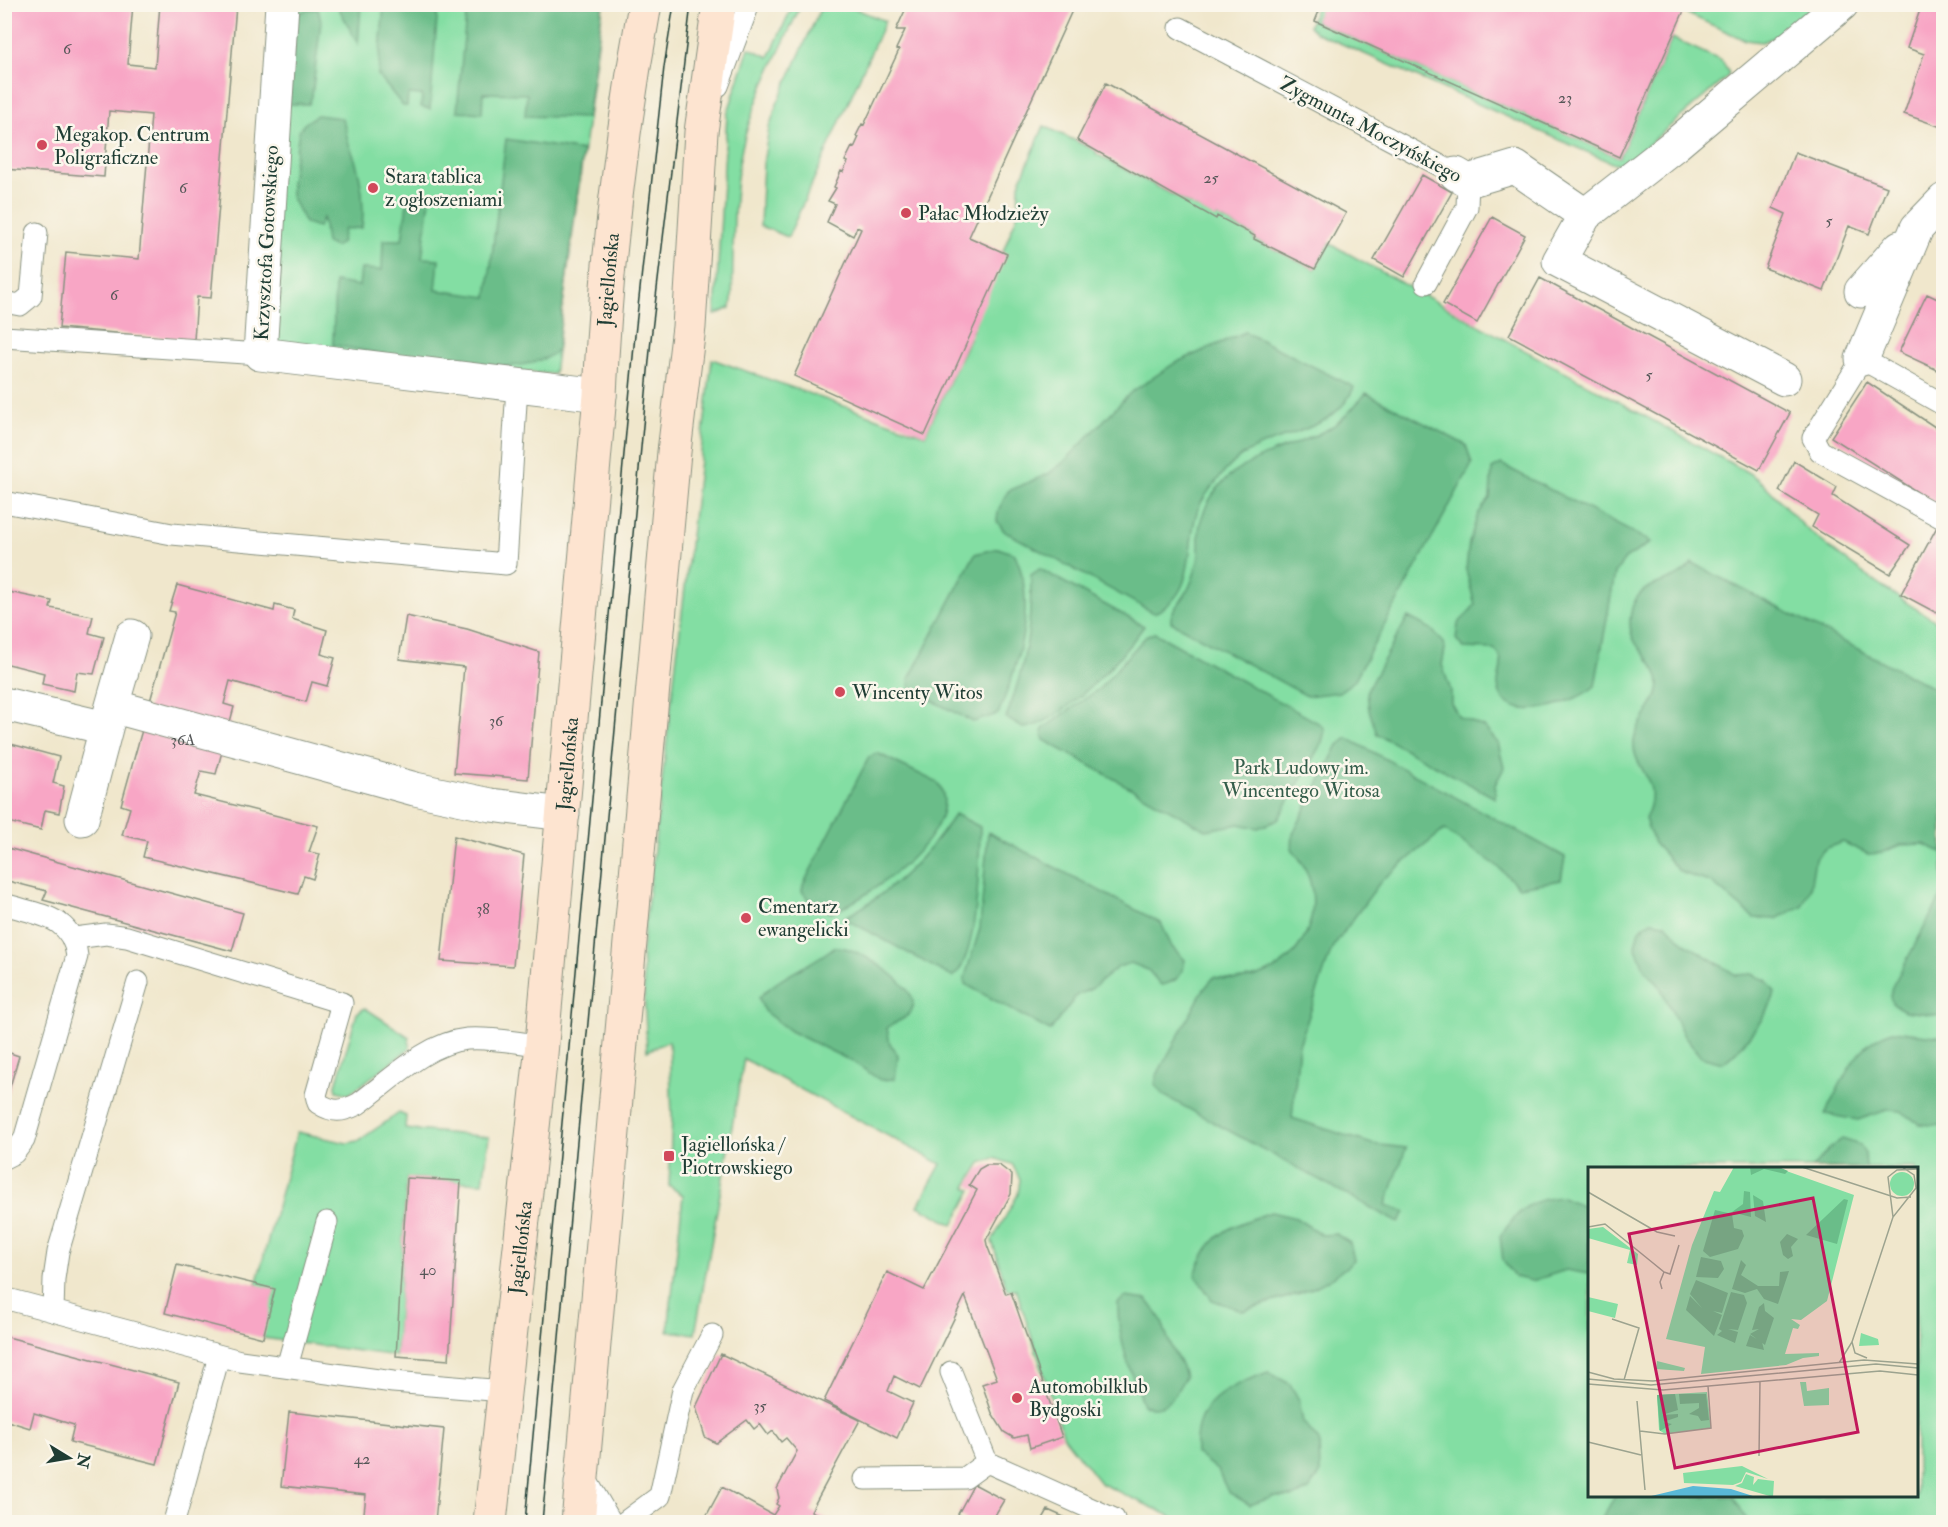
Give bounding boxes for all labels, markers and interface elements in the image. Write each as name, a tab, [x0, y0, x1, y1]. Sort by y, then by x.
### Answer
house number: 6	[63, 39, 72, 59]
street label: Zygmunta Moczyńskiego	[1275, 71, 1466, 188]
house number: 23	[1558, 88, 1572, 108]
place label: Megakop. Centrum Poligraficzne	[54, 122, 210, 170]
marker: Megakop. Centrum Poligraficzne	[35, 138, 49, 152]
street label: Krzysztofa Gotowskiego	[249, 145, 284, 341]
place label: Stara tablica z ogłoszeniami	[385, 164, 503, 212]
house number: 25	[1203, 168, 1219, 188]
house number: 6	[179, 178, 188, 198]
marker: Stara tablica z ogłoszeniami	[366, 181, 380, 195]
place label: Pałac Młodzieży	[918, 201, 1050, 226]
marker: Pałac Młodzieży	[899, 206, 913, 220]
house number: 5	[1825, 211, 1833, 231]
street label: Jagiellońska	[592, 231, 625, 328]
house number: 6	[110, 285, 119, 305]
house number: 5	[1645, 365, 1653, 385]
place label: Wincenty Witos	[851, 680, 983, 705]
marker: Wincenty Witos	[833, 685, 847, 699]
house number: 36	[489, 711, 504, 731]
street label: Jagiellońska	[551, 715, 584, 813]
house number: 36A	[171, 730, 195, 750]
park label: Park Ludowy im. Wincentego Witosa	[1221, 755, 1381, 803]
place label: Cmentarz ewangelicki	[758, 894, 849, 942]
house number: 38	[476, 899, 490, 919]
marker: Cmentarz ewangelicki	[739, 911, 753, 925]
place label: Jagiellońska / Piotrowskiego	[680, 1132, 793, 1180]
marker: Jagiellońska / Piotrowskiego	[662, 1149, 676, 1163]
inset map	[1588, 1167, 1918, 1497]
street label: Jagiellońska	[503, 1199, 538, 1297]
house number: 40	[420, 1260, 436, 1280]
place label: Automobilklub Bydgoski	[1028, 1374, 1148, 1422]
marker: Automobilklub Bydgoski	[1010, 1391, 1024, 1405]
house number: 35	[753, 1396, 767, 1416]
north arrow	[39, 1428, 99, 1488]
house number: 42	[354, 1449, 370, 1469]
text: N	[71, 1451, 94, 1470]

